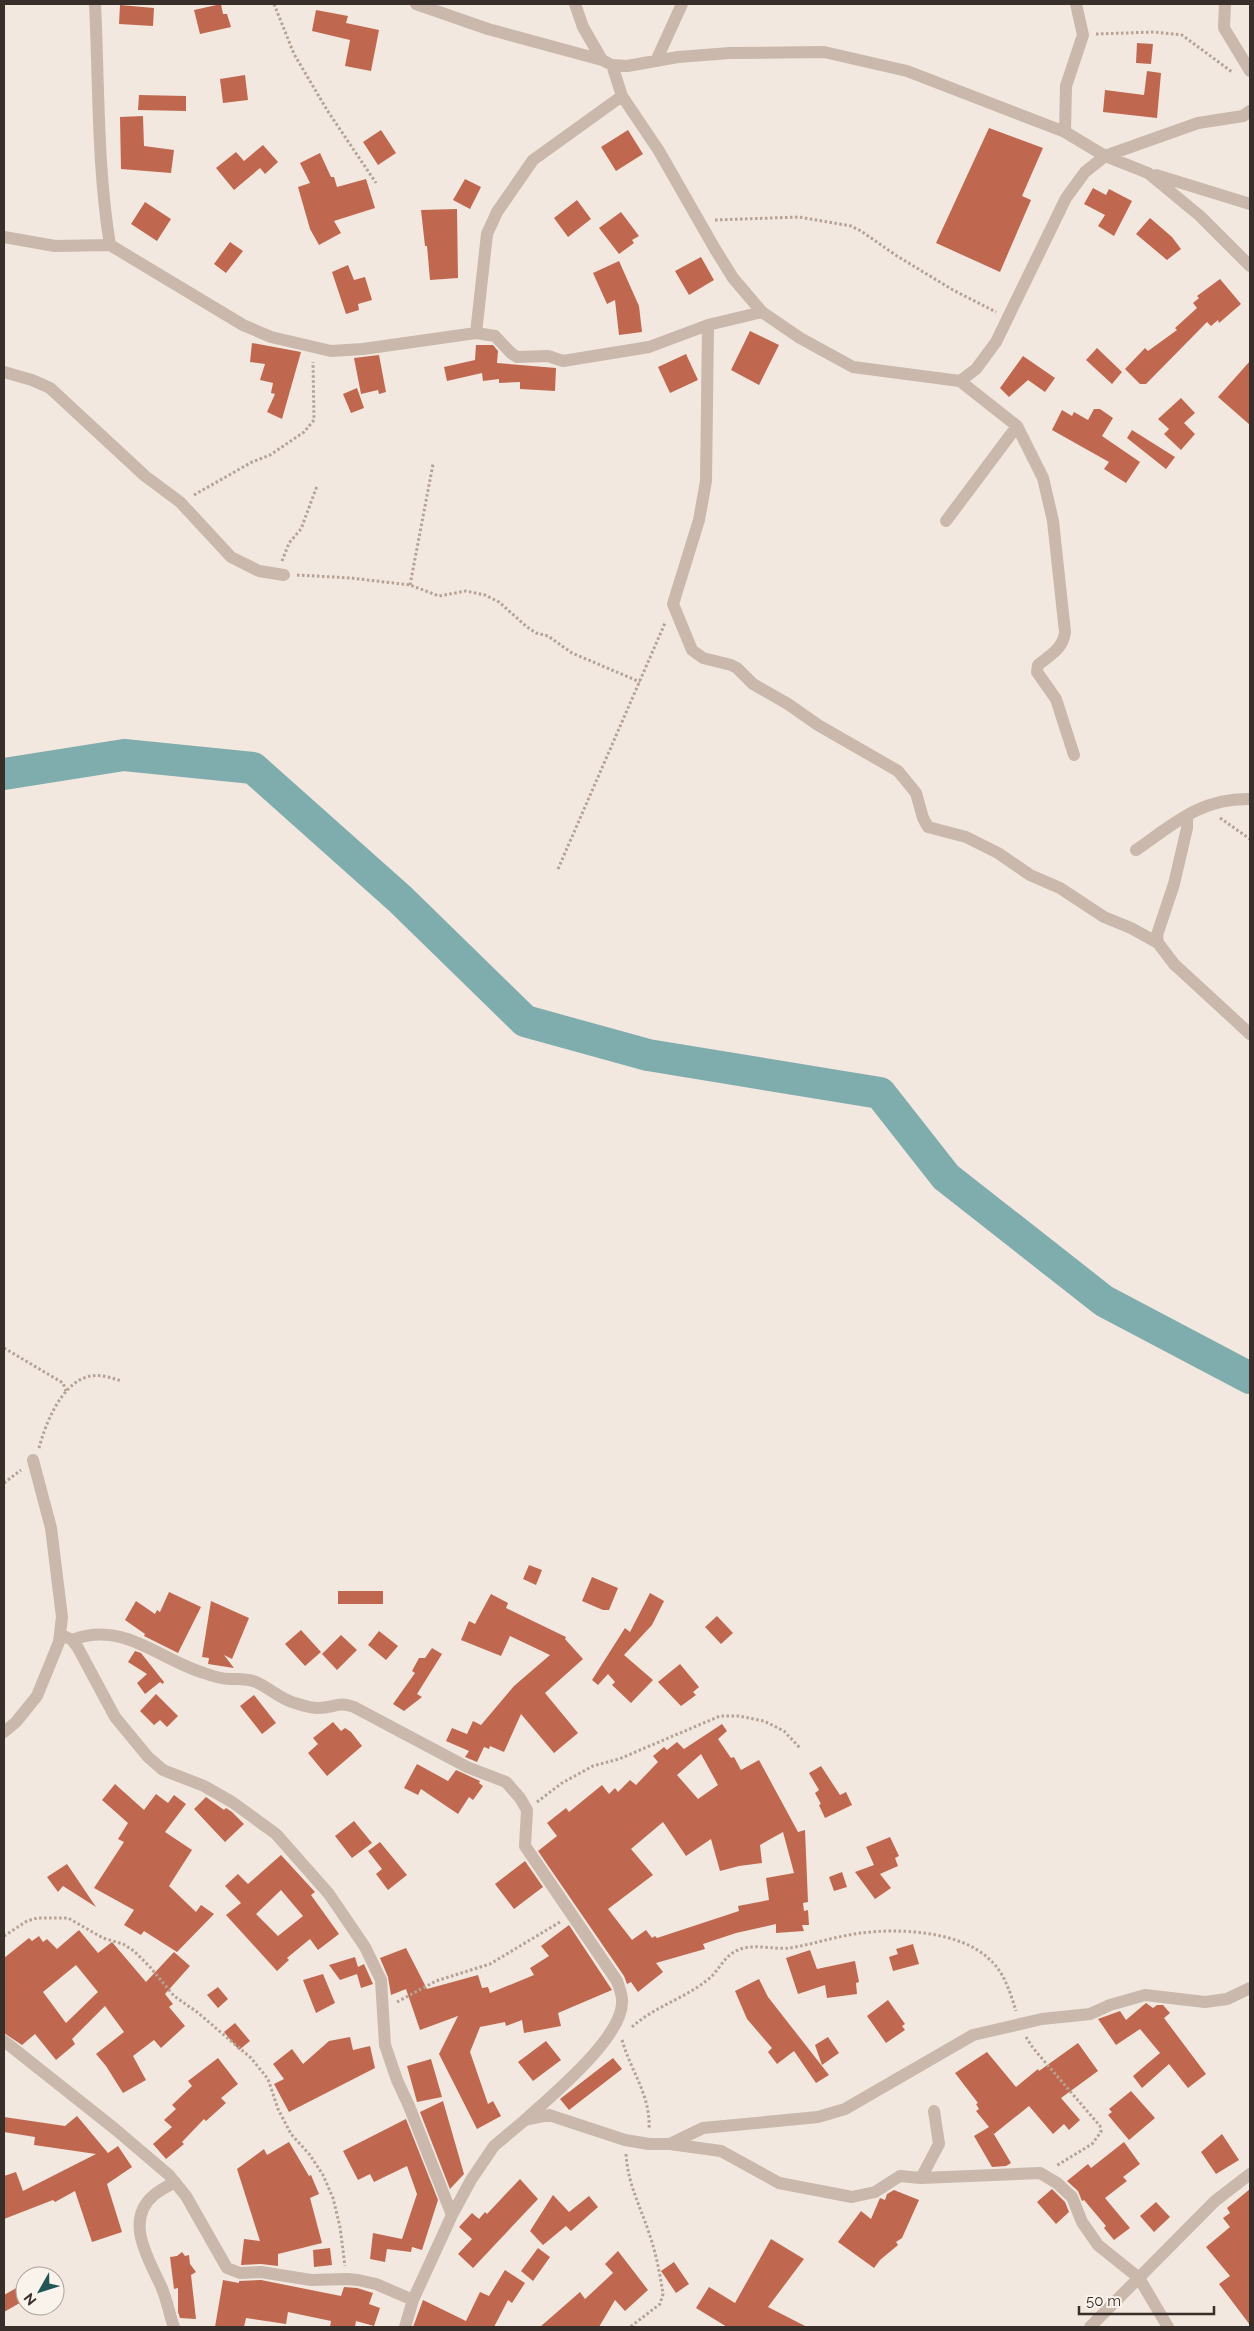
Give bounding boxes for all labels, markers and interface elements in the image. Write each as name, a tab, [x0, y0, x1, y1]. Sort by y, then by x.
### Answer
north arrow	[15, 2266, 65, 2316]
scale bar	[1079, 2284, 1214, 2316]
text: N	[20, 2290, 39, 2308]
text: 50 m	[1086, 2292, 1121, 2310]

